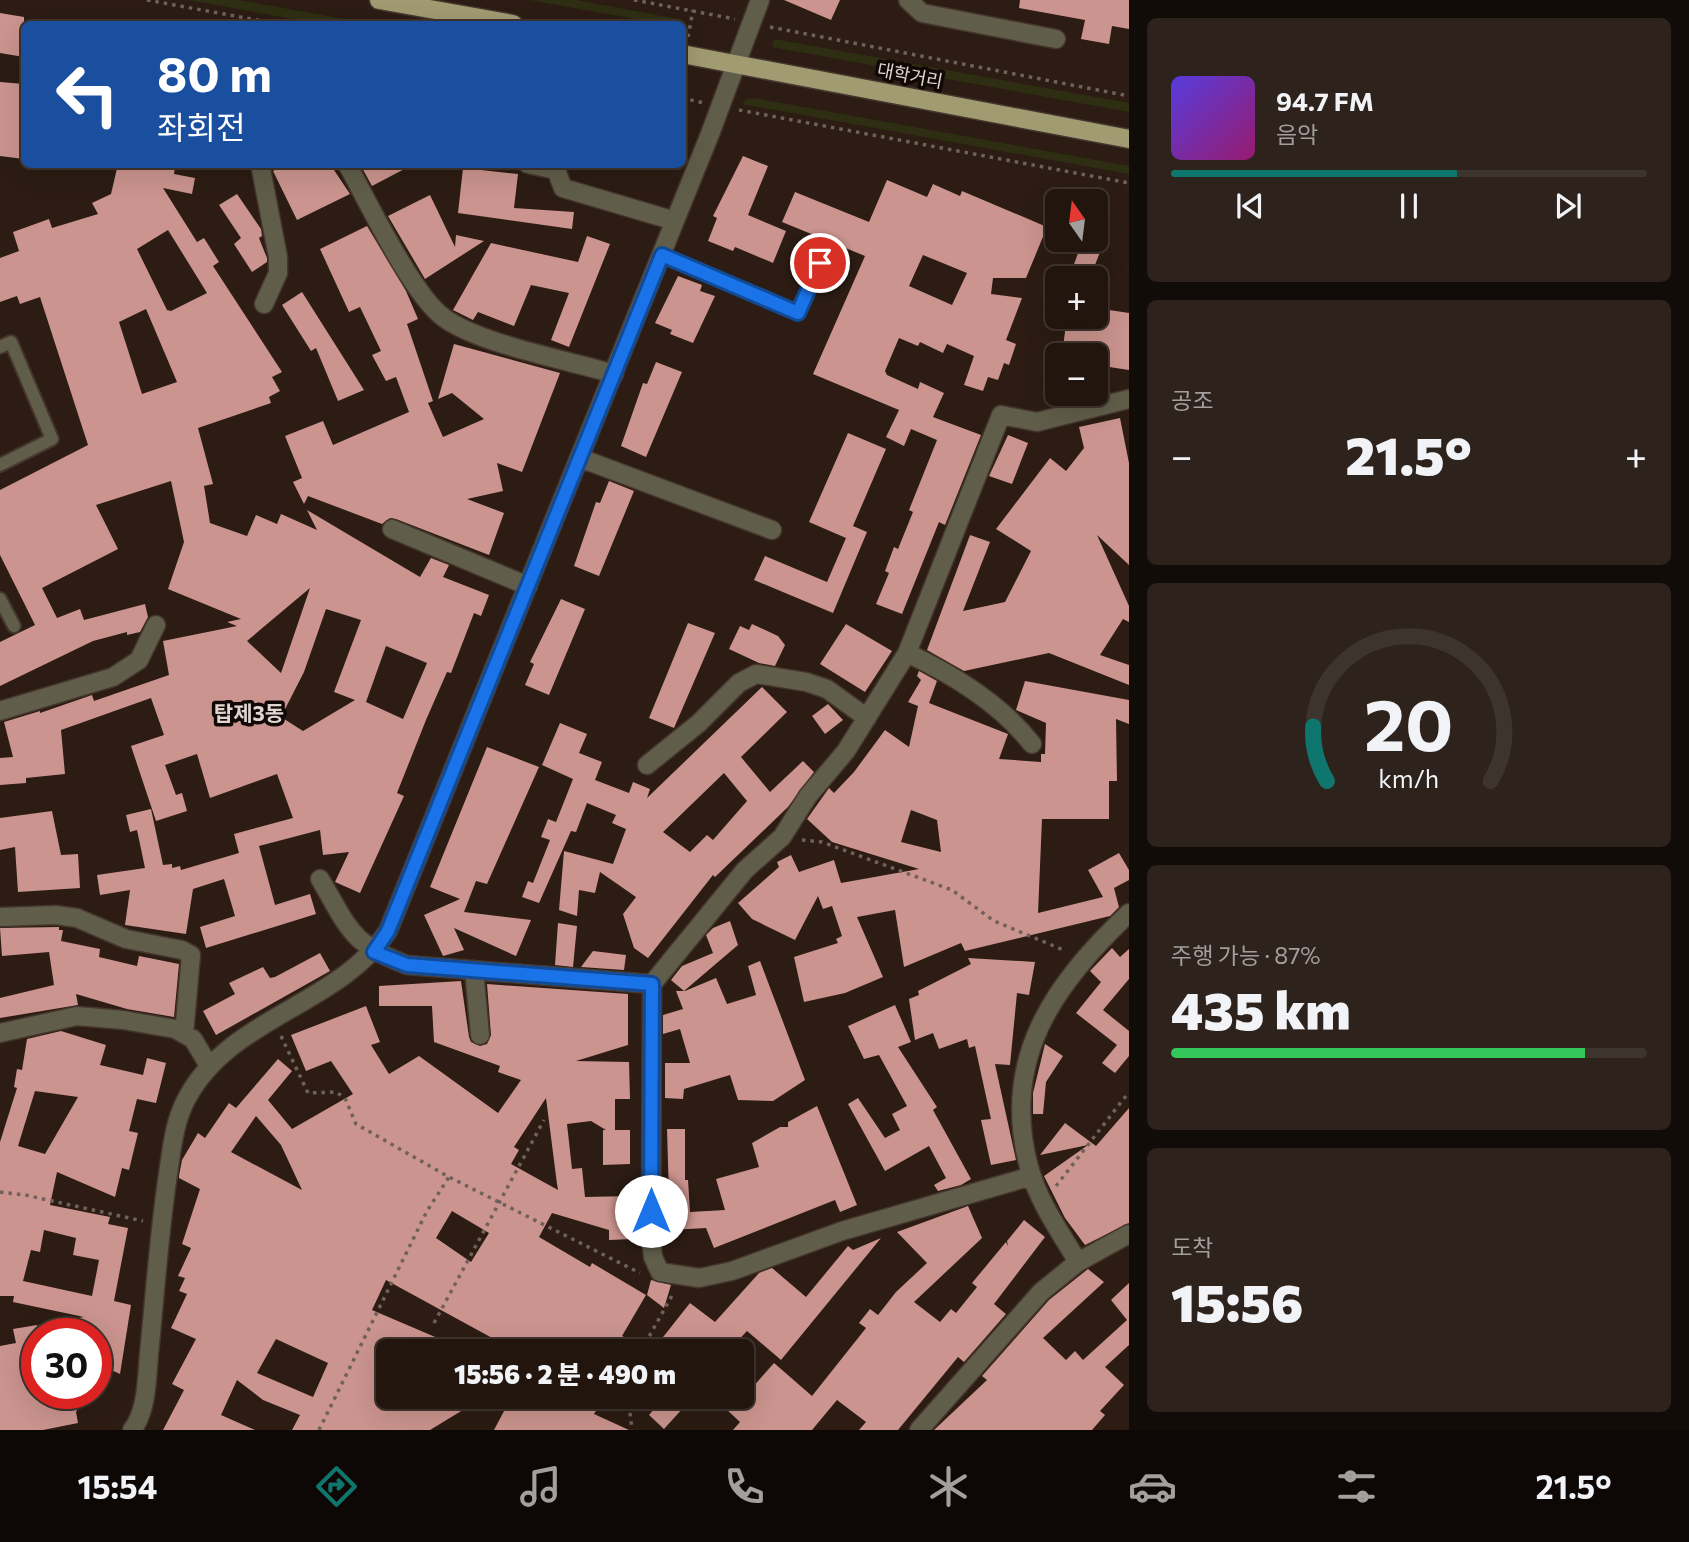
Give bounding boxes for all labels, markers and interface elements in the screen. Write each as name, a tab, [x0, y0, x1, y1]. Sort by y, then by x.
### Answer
text: 80 m	[157, 42, 272, 102]
icon: left	[42, 49, 133, 140]
street label: 대학거리	[876, 58, 945, 92]
text: 94.7 FM	[1276, 85, 1374, 116]
text: 좌회전	[157, 106, 245, 146]
text: 음악	[1276, 120, 1318, 148]
icon: previous	[1231, 187, 1269, 225]
icon: pause	[1390, 187, 1428, 225]
icon: next	[1549, 187, 1587, 225]
north arrow	[1045, 189, 1108, 252]
map controls	[1045, 189, 1108, 406]
pin	[790, 233, 850, 293]
icon: arrive	[801, 244, 839, 282]
button: +	[1045, 266, 1108, 329]
button: −	[1045, 343, 1108, 406]
text: 공조	[1171, 386, 1213, 414]
text: 21.5°	[1345, 422, 1472, 486]
text: −	[1171, 431, 1193, 478]
text: +	[1625, 431, 1647, 478]
text: 20	[1364, 677, 1454, 766]
district label: 탑제3동	[214, 700, 284, 725]
text: km/h	[1379, 763, 1439, 793]
text: 주행 가능 · 87%	[1171, 941, 1321, 969]
text: 435 km	[1171, 977, 1351, 1041]
position arrow	[614, 1174, 688, 1248]
text: 도착	[1171, 1233, 1213, 1261]
text: 15:56	[1171, 1269, 1303, 1333]
speed limit sign: 30	[21, 1318, 112, 1409]
text: 15:56 · 2 분 · 490 m	[454, 1358, 676, 1389]
icon: directions	[312, 1462, 361, 1511]
icon: music	[516, 1462, 565, 1511]
icon: phone	[720, 1462, 769, 1511]
icon: climate	[924, 1462, 973, 1511]
icon: car	[1128, 1462, 1177, 1511]
icon: filters	[1332, 1462, 1381, 1511]
text: 15:54	[77, 1466, 157, 1506]
text: 21.5°	[1535, 1466, 1611, 1506]

